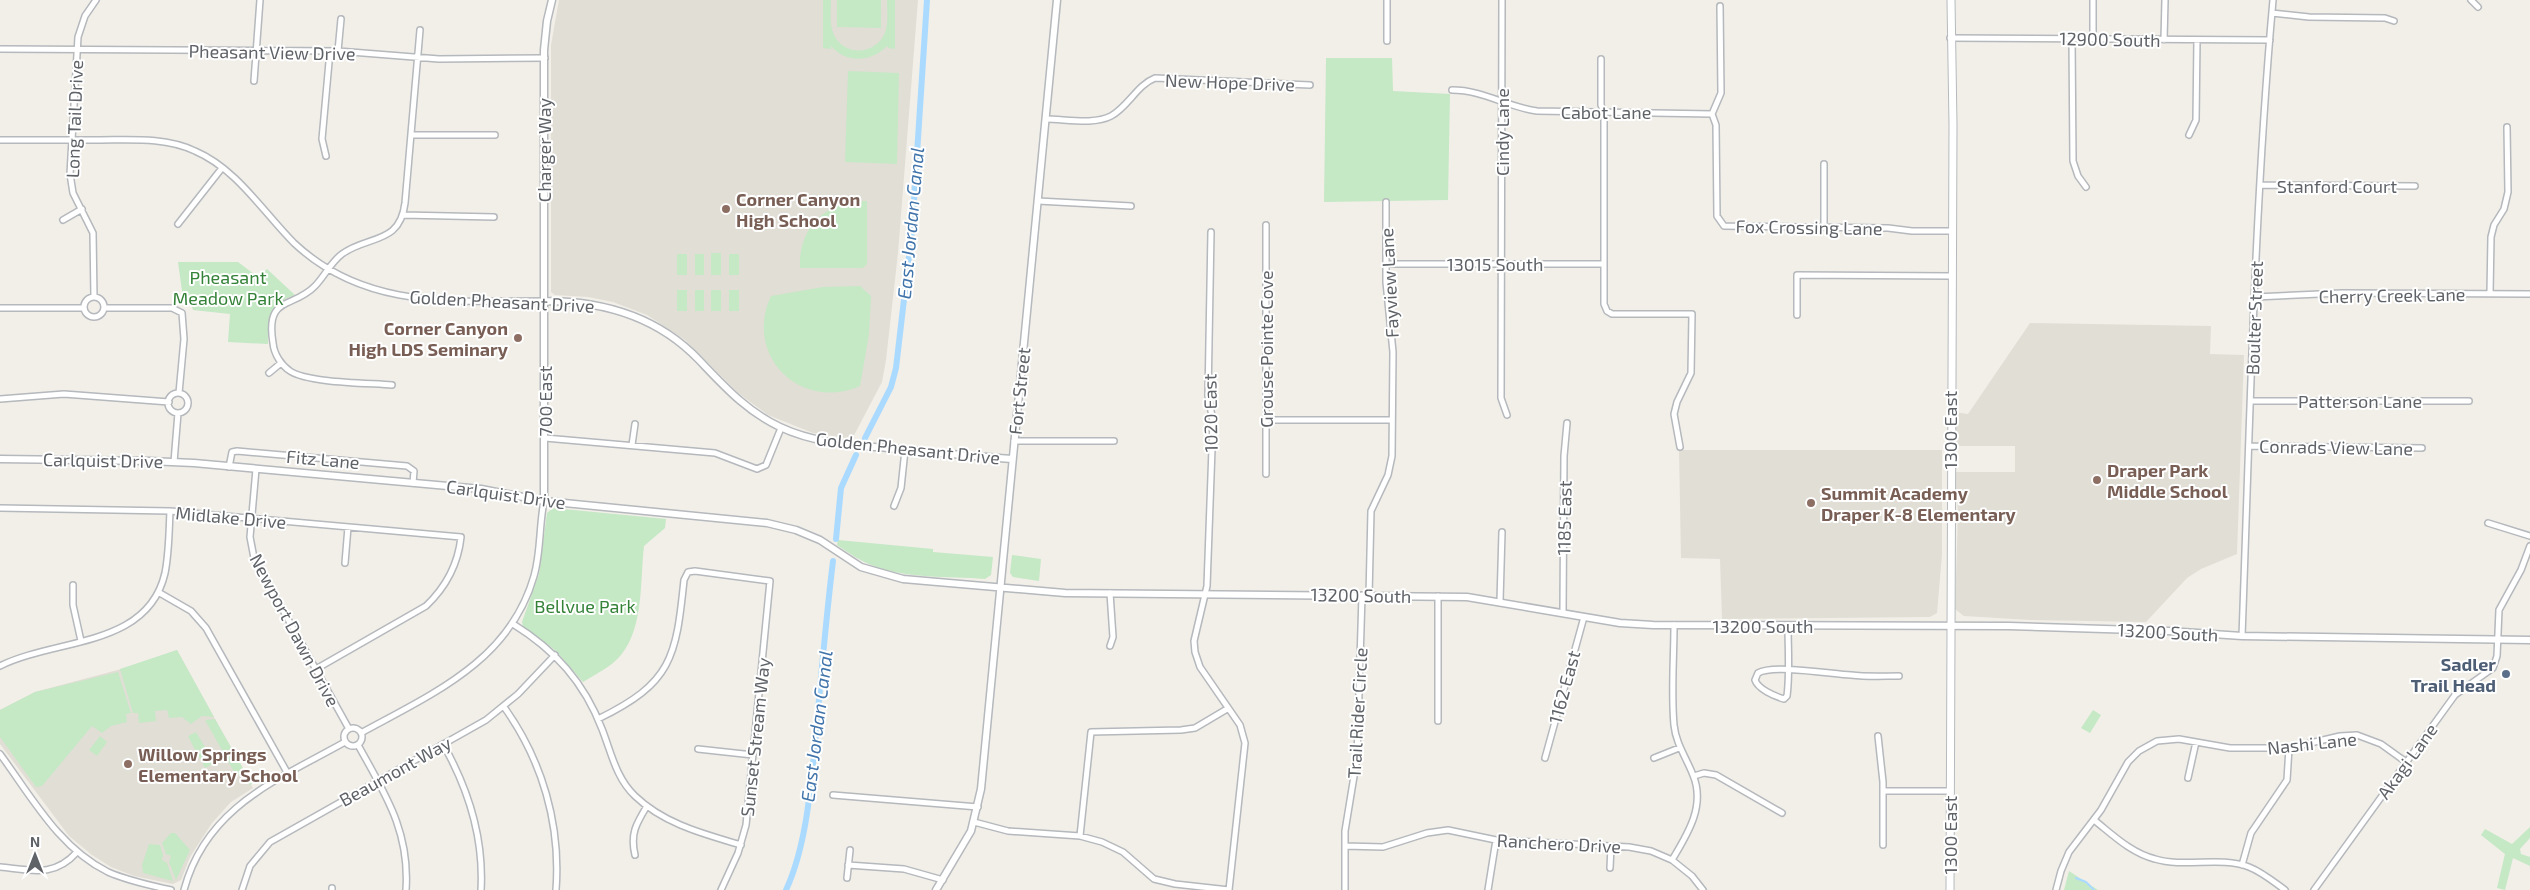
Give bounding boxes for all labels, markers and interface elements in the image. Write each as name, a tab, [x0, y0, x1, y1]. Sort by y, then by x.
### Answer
street label: 12900 South	[2059, 27, 2161, 51]
street label: Pheasant View Drive	[188, 40, 356, 64]
street label: Long Tail Drive	[61, 60, 87, 178]
street label: New Hope Drive	[1165, 69, 1295, 95]
street label: Cindy Lane	[1491, 88, 1513, 176]
street label: Charger Way	[533, 97, 555, 202]
street label: Cabot Lane	[1561, 101, 1651, 123]
water label: East Jordan Canal	[892, 146, 928, 300]
street label: Stanford Court	[2277, 175, 2397, 197]
place label: Corner Canyon High School	[736, 188, 860, 231]
marker: Corner Canyon High School	[720, 203, 732, 215]
street label: Fox Crossing Lane	[1735, 215, 1883, 239]
street label: Fayview Lane	[1375, 227, 1403, 339]
street label: 13015 South	[1447, 253, 1543, 275]
street label: Boulter Street	[2241, 260, 2267, 375]
park label: Pheasant Meadow Park	[172, 266, 284, 309]
street label: Grouse Pointe Cove	[1255, 270, 1277, 428]
street label: Cherry Creek Lane	[2318, 283, 2466, 307]
street label: Golden Pheasant Drive	[409, 285, 595, 317]
place label: Corner Canyon High LDS Seminary	[349, 317, 509, 360]
marker: Corner Canyon High LDS Seminary	[512, 332, 524, 344]
street label: Fort Street	[1003, 346, 1035, 436]
street label: 700 East	[534, 365, 556, 436]
street label: 1020 East	[1198, 373, 1222, 453]
street label: 1300 East	[1939, 390, 1961, 469]
street label: Patterson Lane	[2298, 390, 2422, 412]
street label: Golden Pheasant Drive	[815, 427, 1001, 469]
street label: Conrads View Lane	[2259, 435, 2413, 459]
street label: Fitz Lane	[285, 445, 361, 473]
street label: Carlquist Drive	[43, 448, 163, 472]
place label: Draper Park Middle School	[2107, 459, 2228, 502]
marker: Draper Park Middle School	[2091, 474, 2103, 486]
street label: Carlquist Drive	[445, 475, 567, 513]
street label: 1185 East	[1552, 480, 1576, 556]
place label: Summit Academy Draper K-8 Elementary	[1821, 482, 2017, 525]
marker: Summit Academy Draper K-8 Elementary	[1805, 497, 1817, 509]
street label: Midlake Drive	[175, 501, 287, 533]
street label: Newport Dawn Drive	[245, 550, 345, 710]
street label: 13200 South	[1310, 583, 1412, 607]
park label: Bellvue Park	[534, 595, 636, 617]
street label: 13200 South	[1713, 615, 1813, 637]
street label: 13200 South	[2117, 618, 2219, 646]
street label: Trail Rider Circle	[1343, 647, 1371, 779]
street label: 1162 East	[1544, 648, 1584, 726]
water label: East Jordan Canal	[795, 649, 837, 803]
place label: Sadler Trail Head	[2411, 653, 2496, 696]
street label: Sunset Stream Way	[736, 656, 774, 818]
marker: Sadler Trail Head	[2500, 668, 2512, 680]
street label: Akagi Lane	[2372, 719, 2442, 803]
street label: Nashi Lane	[2266, 727, 2358, 759]
street label: Beaumont Way	[335, 731, 455, 811]
place label: Willow Springs Elementary School	[138, 743, 298, 786]
marker: Willow Springs Elementary School	[122, 758, 134, 770]
street label: 1300 East	[1939, 795, 1961, 874]
street label: Ranchero Drive	[1496, 829, 1622, 857]
north arrow	[10, 830, 60, 880]
text: N	[30, 833, 40, 850]

